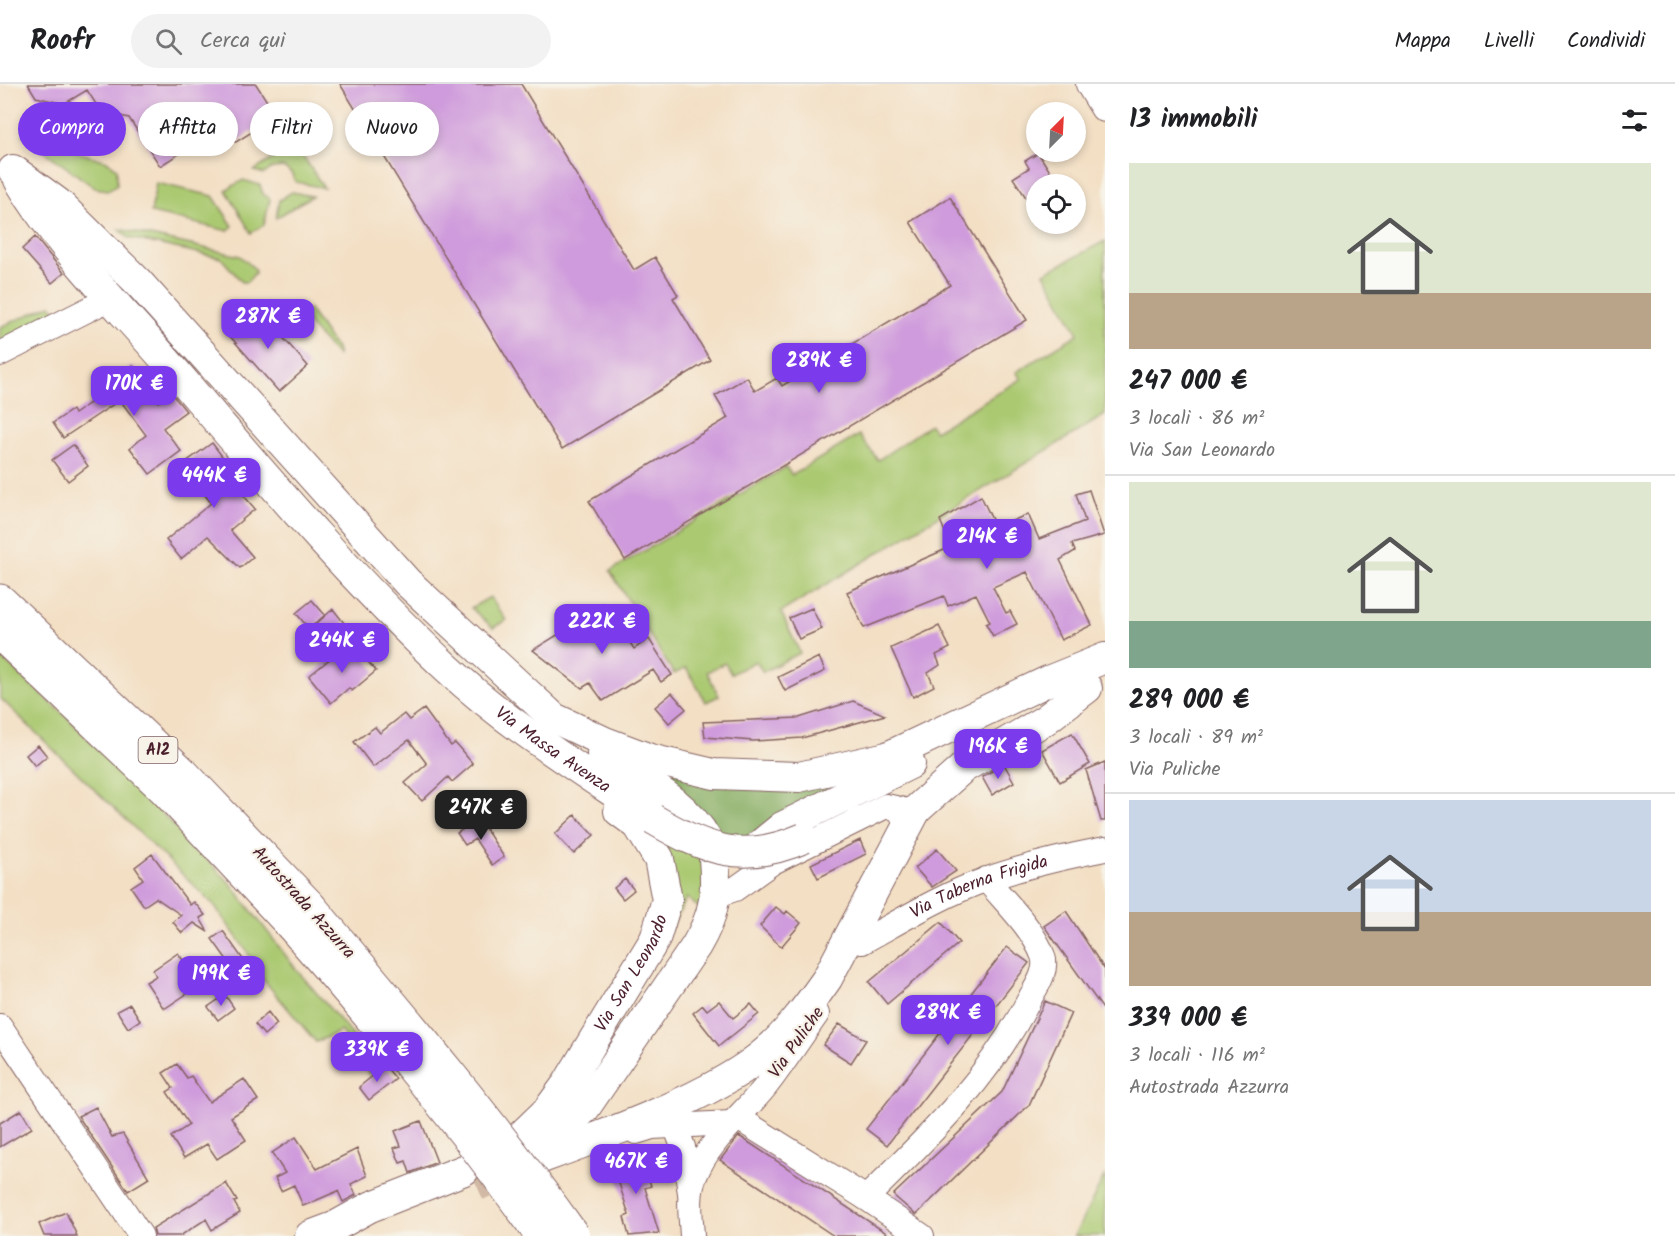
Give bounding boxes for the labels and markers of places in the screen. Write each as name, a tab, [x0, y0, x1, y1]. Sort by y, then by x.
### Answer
pin: 287K €	[219, 299, 317, 350]
pin: 289K €	[770, 343, 868, 394]
pin: 170K €	[85, 366, 183, 417]
pin: 444K €	[165, 458, 263, 509]
pin: 214K €	[938, 519, 1036, 570]
pin: 222K €	[553, 604, 651, 655]
pin: 244K €	[293, 623, 391, 674]
pin: 196K €	[949, 729, 1047, 780]
pin: 247K €	[432, 790, 530, 841]
pin: 199K €	[172, 956, 270, 1007]
pin: 289K €	[899, 995, 997, 1046]
pin: 339K €	[328, 1032, 426, 1083]
pin: 467K €	[587, 1144, 685, 1195]

